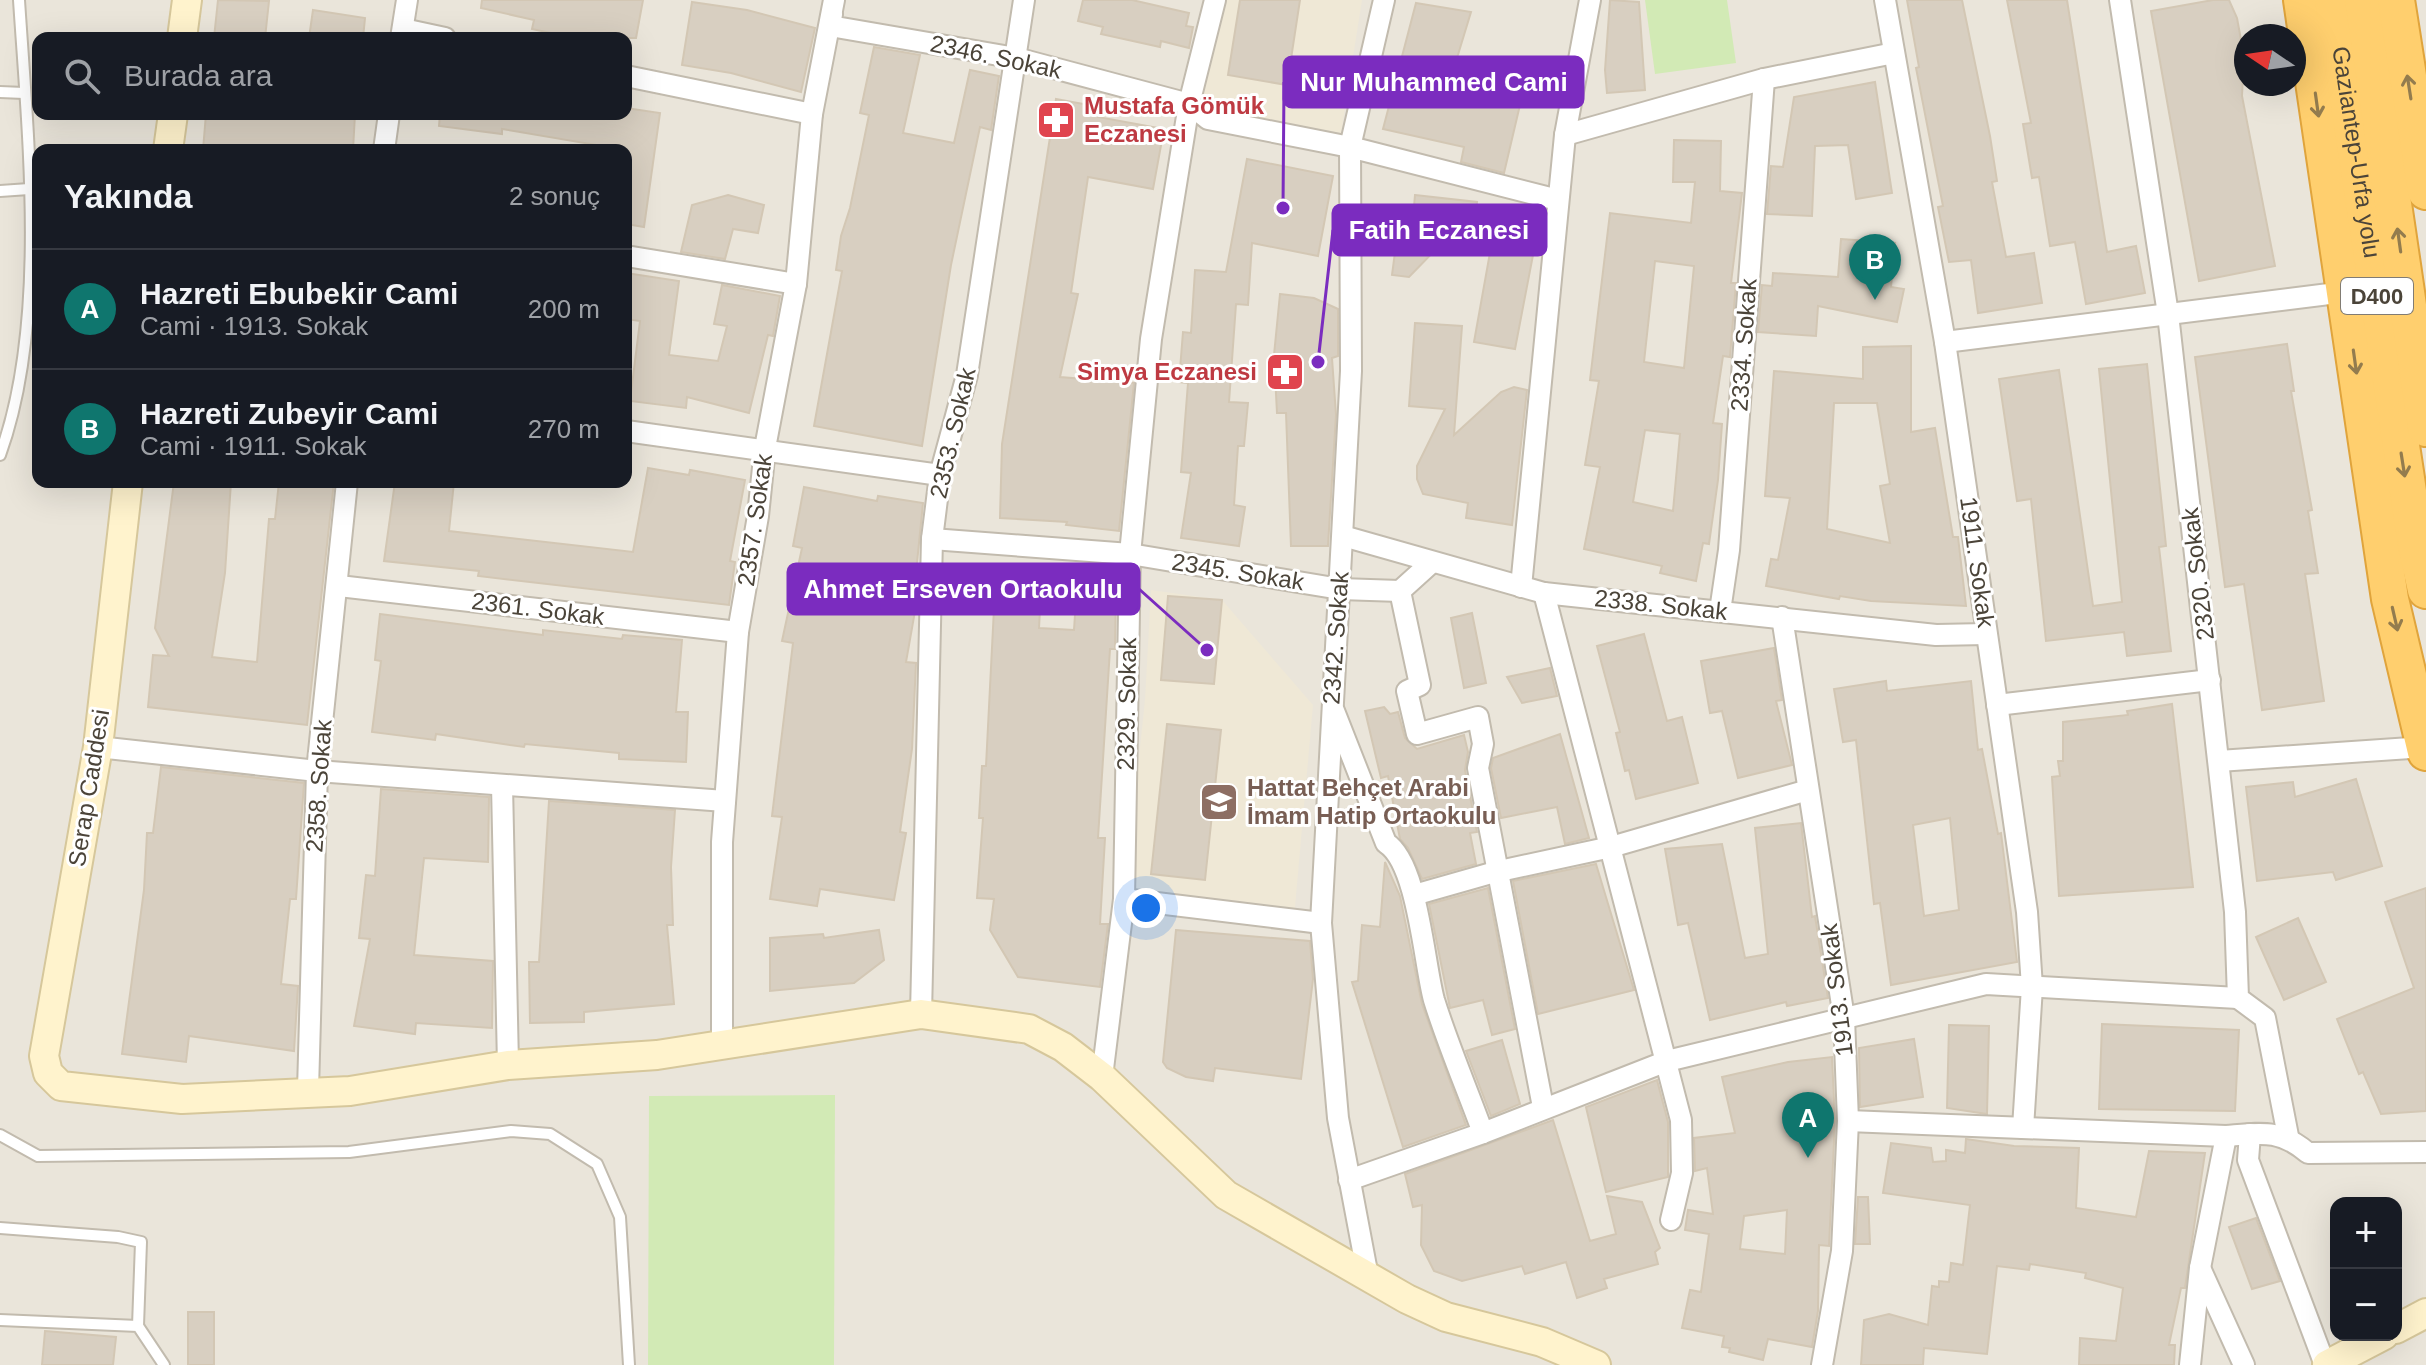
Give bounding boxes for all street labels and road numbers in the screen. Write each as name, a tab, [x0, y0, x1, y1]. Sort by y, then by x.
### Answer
street label: 2346. Sokak	[928, 29, 1065, 84]
street label: Gaziantep-Urfa yolu	[2327, 45, 2386, 260]
street label: 2334. Sokak	[1725, 276, 1762, 412]
road number: D400	[2341, 278, 2413, 314]
street label: 2353. Sokak	[924, 364, 981, 501]
street label: 2357. Sokak	[732, 451, 777, 588]
street label: 1911. Sokak	[1955, 495, 2000, 630]
street label: 2320. Sokak	[2176, 505, 2219, 642]
street label: 2345. Sokak	[1170, 548, 1307, 595]
street label: 2342. Sokak	[1317, 569, 1354, 705]
street label: 2338. Sokak	[1593, 584, 1730, 625]
street label: 2361. Sokak	[470, 587, 607, 630]
street label: 2329. Sokak	[1112, 636, 1141, 771]
street label: Serap Caddesi	[63, 707, 114, 868]
street label: 2358. Sokak	[300, 717, 337, 853]
street label: 1913. Sokak	[1815, 921, 1858, 1058]

